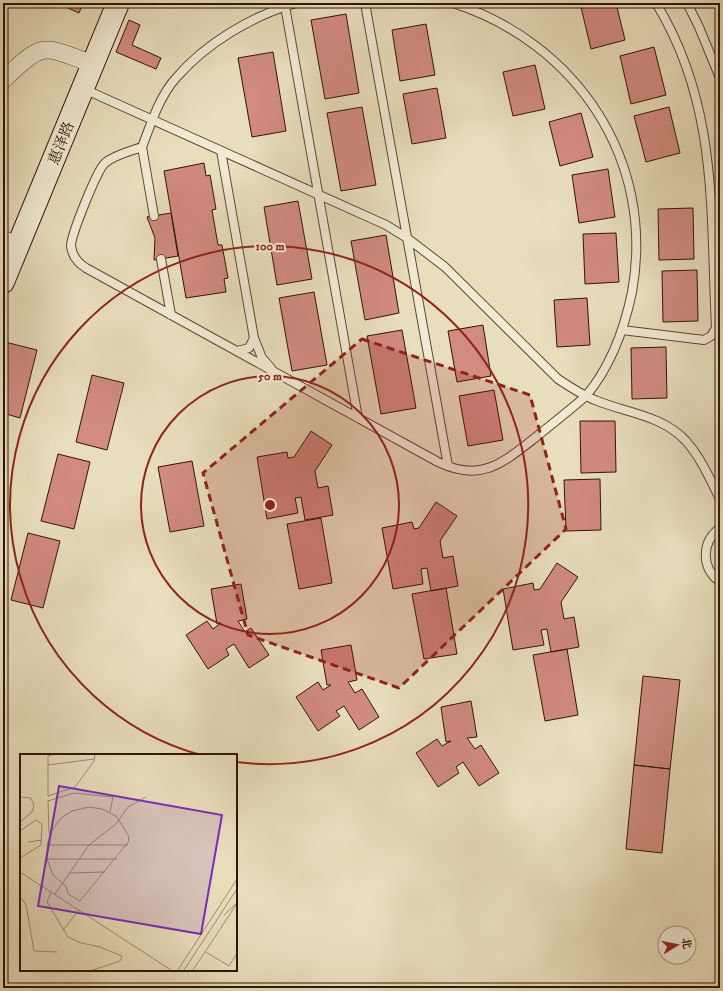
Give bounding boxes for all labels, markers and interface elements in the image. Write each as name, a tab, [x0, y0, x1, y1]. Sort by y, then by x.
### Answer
street label: 惠泽路	[44, 119, 79, 168]
text: 100 m	[256, 239, 284, 254]
text: 50 m	[257, 369, 282, 384]
centre of rings	[263, 498, 277, 512]
inset map	[20, 754, 237, 971]
north arrow	[657, 925, 697, 965]
text: 北	[678, 937, 694, 950]

